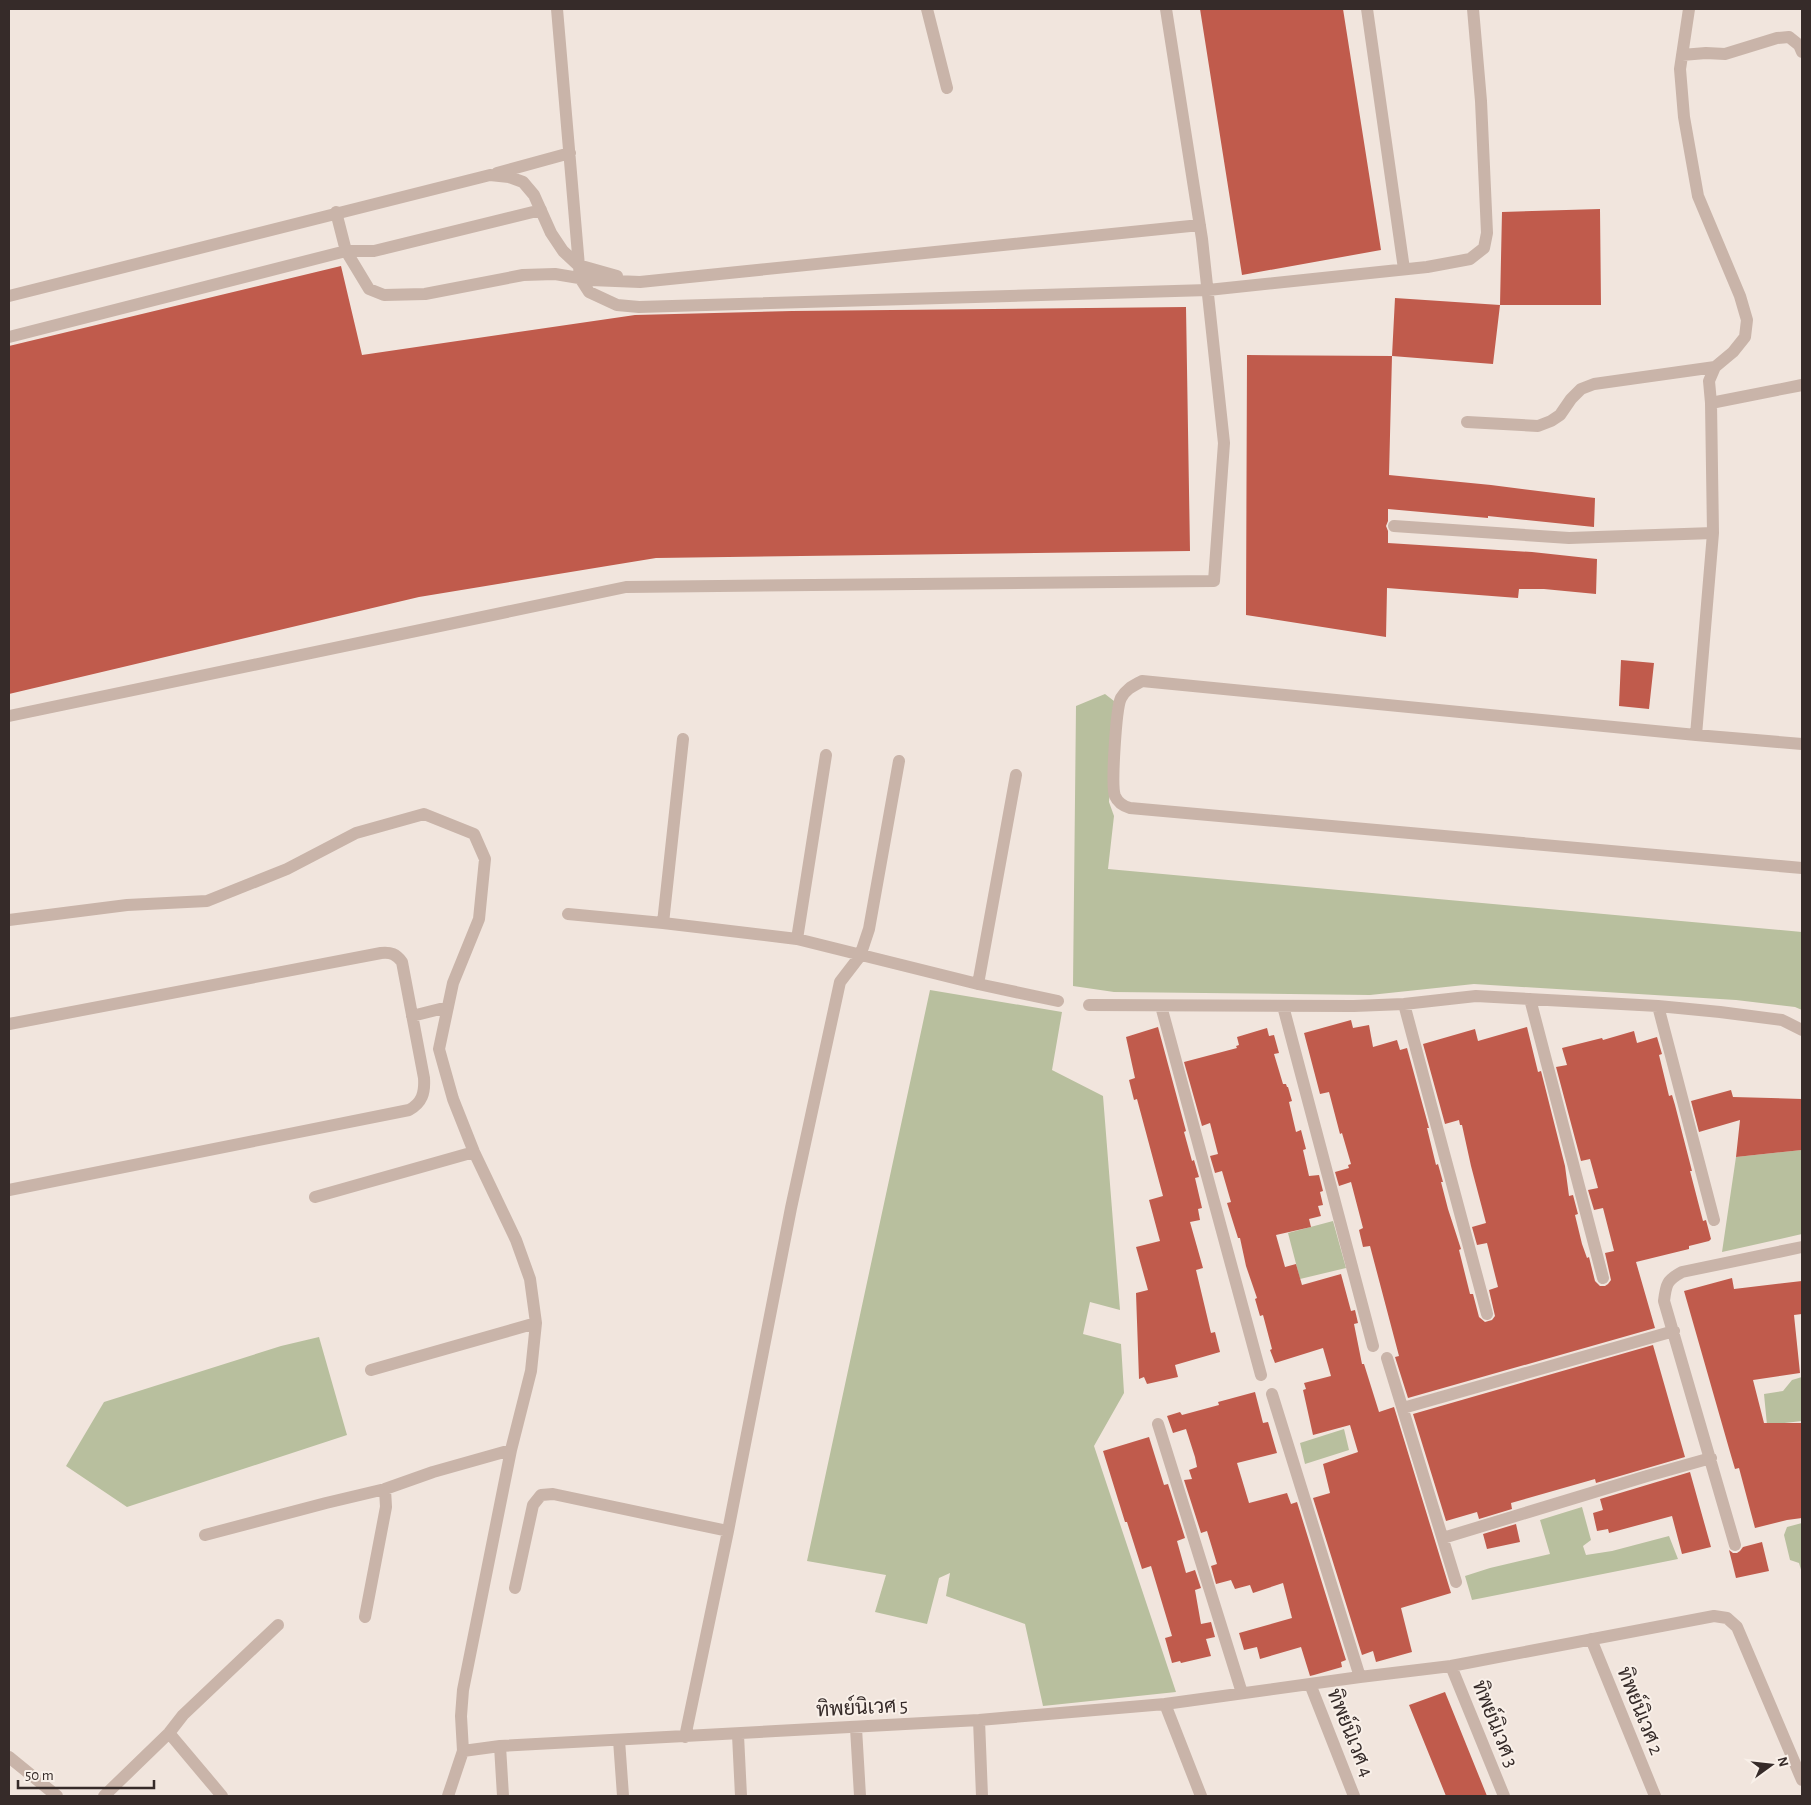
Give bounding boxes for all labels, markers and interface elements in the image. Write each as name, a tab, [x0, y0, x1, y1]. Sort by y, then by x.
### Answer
street label: ทิพย์นิเวศ 2	[1613, 1662, 1671, 1758]
street label: ทิพย์นิเวศ 3	[1469, 1676, 1526, 1770]
street label: ทิพย์นิเวศ 4	[1323, 1684, 1381, 1780]
street label: ทิพย์นิเวศ 5	[815, 1691, 908, 1720]
north arrow	[1746, 1740, 1796, 1790]
text: N	[1775, 1755, 1791, 1768]
scale bar	[18, 1758, 154, 1790]
text: 50 m	[25, 1768, 54, 1783]

